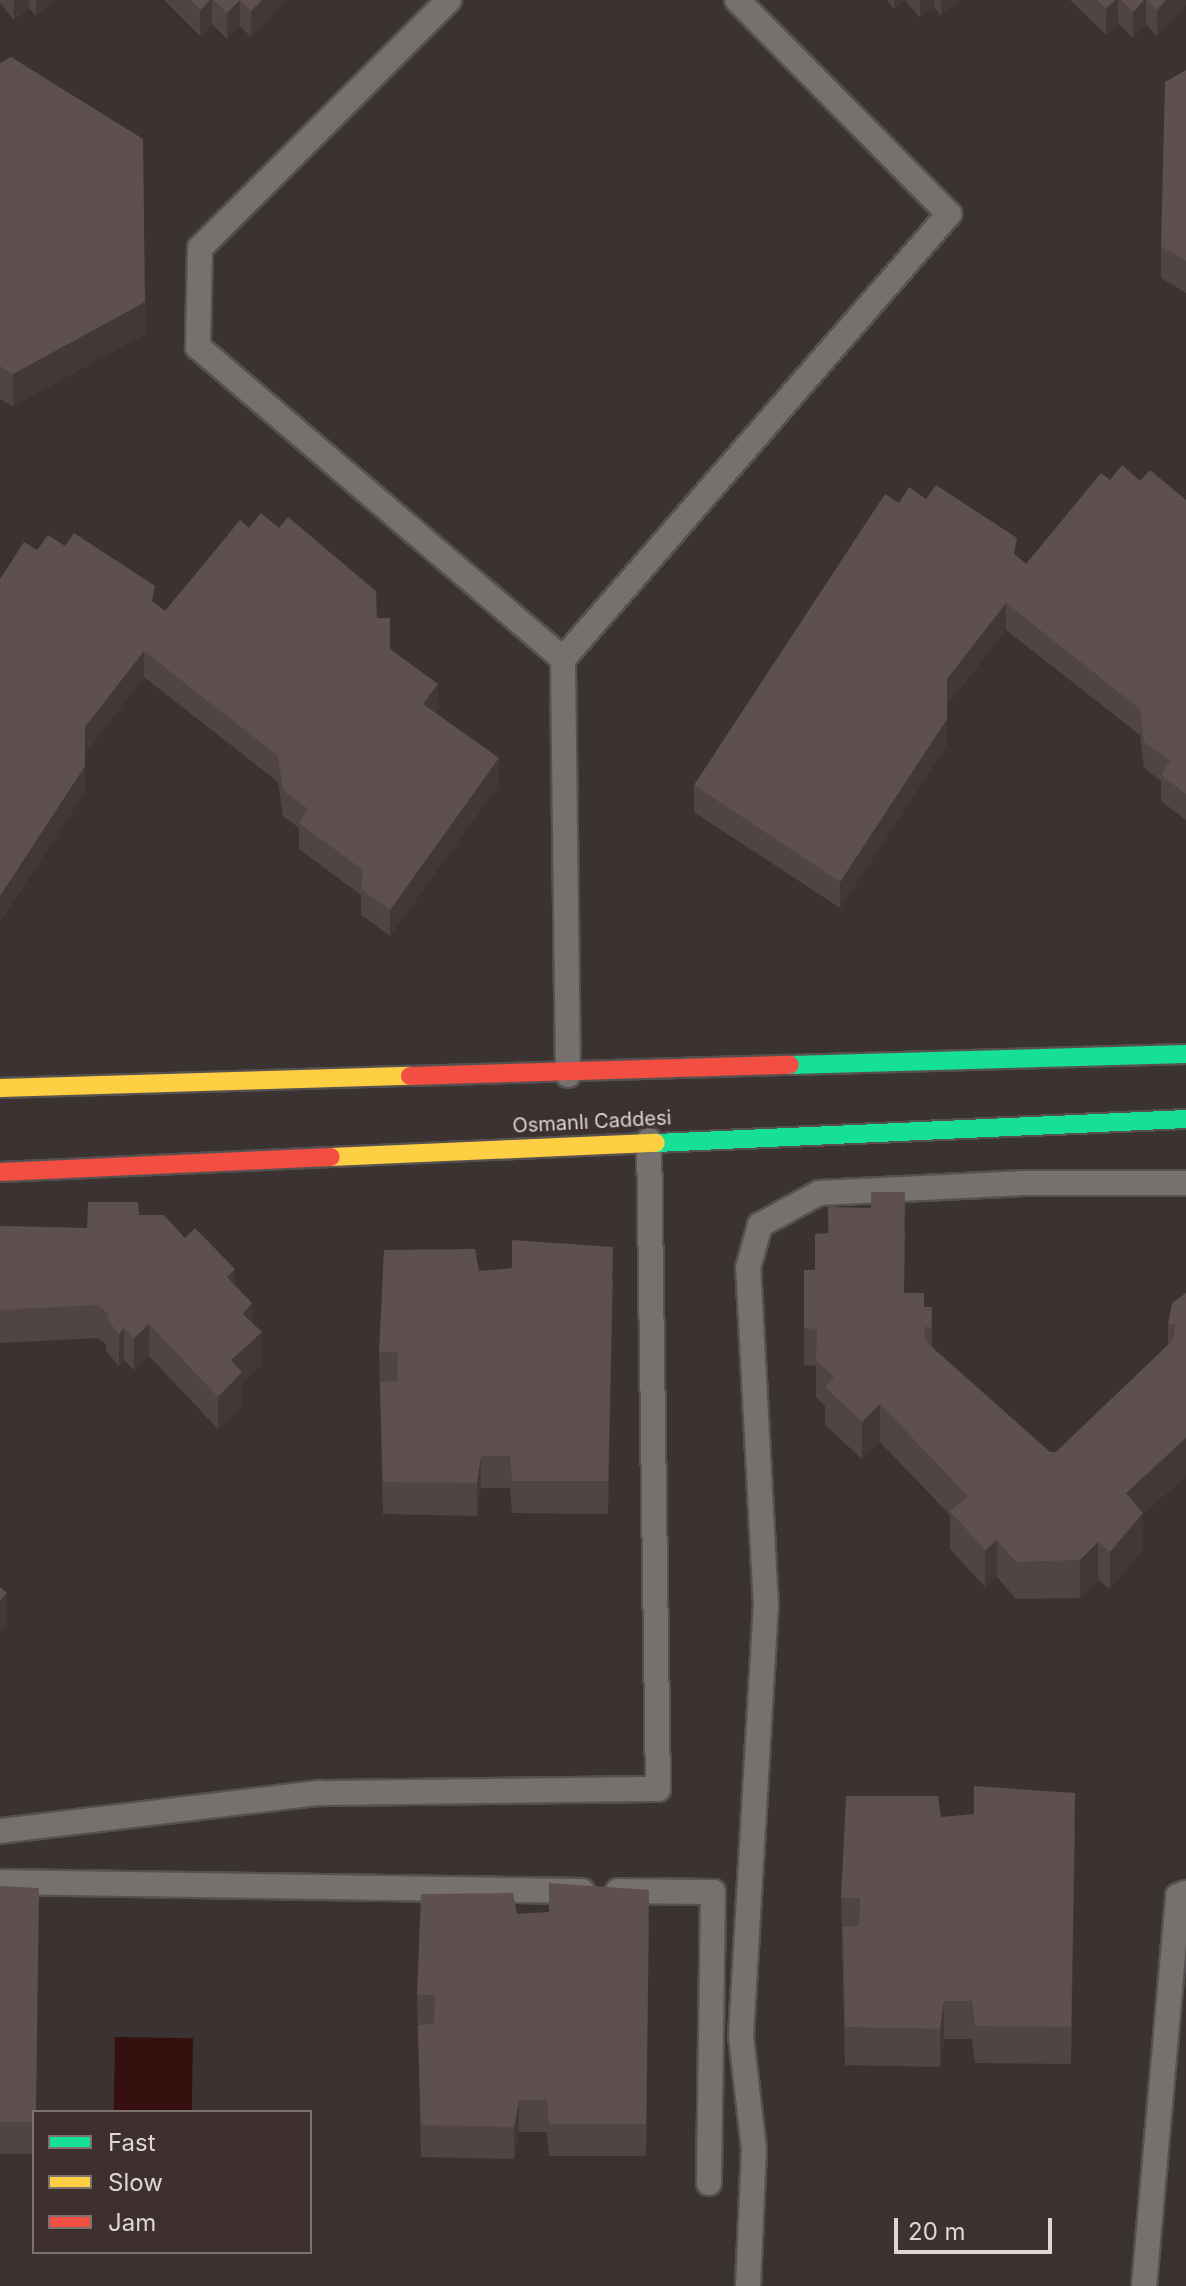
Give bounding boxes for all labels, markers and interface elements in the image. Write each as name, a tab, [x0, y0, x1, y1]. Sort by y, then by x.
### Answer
street label: Osmanlı Caddesi	[512, 1106, 672, 1138]
legend	[32, 2110, 312, 2254]
text: Fast	[108, 2128, 156, 2157]
text: Slow	[108, 2168, 163, 2197]
scale bar	[898, 2202, 1056, 2252]
text: Jam	[108, 2208, 156, 2237]
text: 20 m	[908, 2217, 966, 2246]

